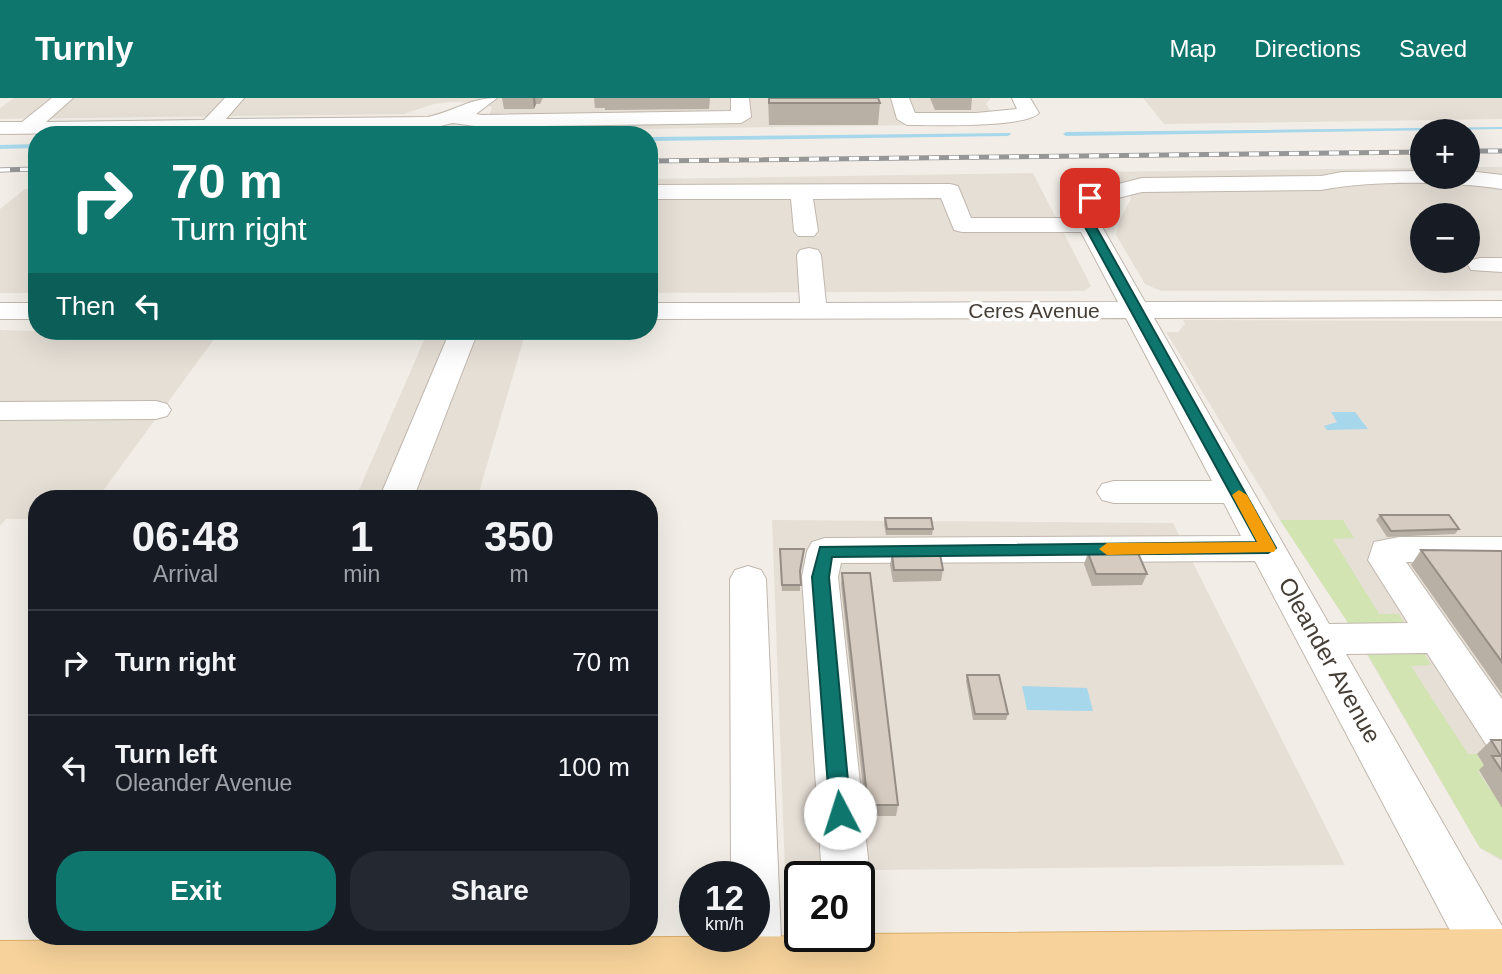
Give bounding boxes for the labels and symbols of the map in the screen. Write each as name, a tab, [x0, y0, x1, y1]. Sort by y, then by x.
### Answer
pin	[1060, 168, 1120, 228]
street label: Ceres Avenue	[968, 299, 1100, 322]
street label: Oleander Avenue	[1273, 573, 1387, 747]
position arrow	[803, 776, 877, 850]
speed limit sign: 20	[784, 861, 875, 952]

